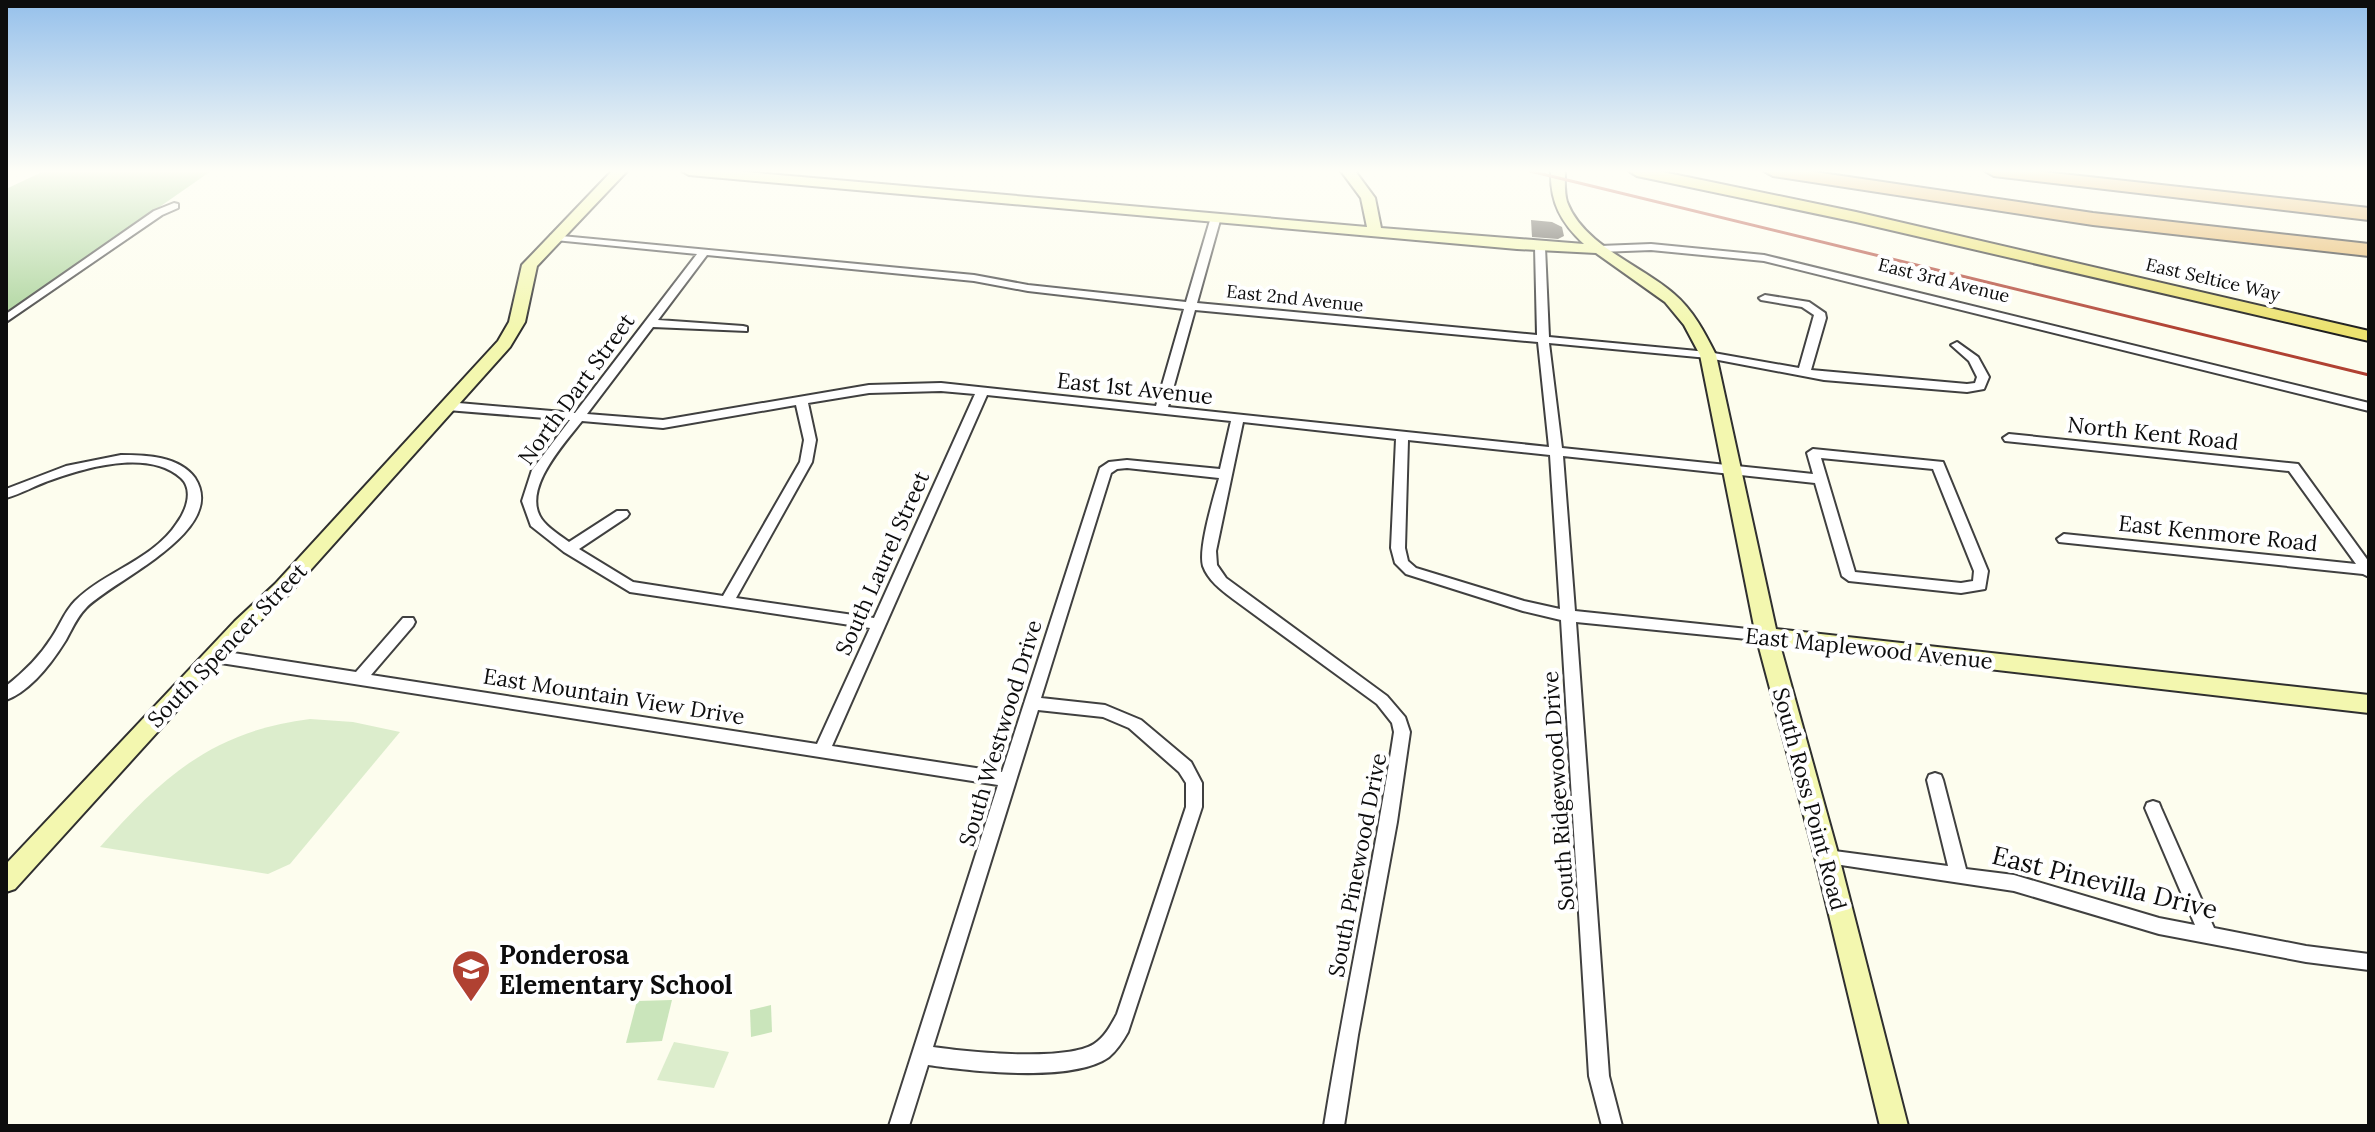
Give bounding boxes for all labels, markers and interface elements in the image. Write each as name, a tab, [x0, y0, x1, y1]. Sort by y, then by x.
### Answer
street label: East Seltice Way	[2144, 252, 2283, 306]
street label: East 3rd Avenue	[1876, 253, 2012, 308]
street label: East 2nd Avenue	[1225, 279, 1365, 317]
street label: North Dart Street	[512, 307, 641, 470]
street label: East 1st Avenue	[1056, 366, 1214, 410]
street label: North Kent Road	[2066, 410, 2240, 456]
street label: South Laurel Street	[829, 466, 935, 660]
street label: East Kenmore Road	[2117, 509, 2319, 557]
street label: South Spencer Street	[141, 557, 313, 733]
street label: South Westwood Drive	[952, 616, 1048, 849]
street label: East Maplewood Avenue	[1744, 621, 1994, 675]
street label: East Mountain View Drive	[481, 661, 747, 731]
street label: South Ridgewood Drive	[1536, 670, 1580, 912]
street label: South Ross Point Road	[1767, 685, 1853, 913]
street label: South Pinewood Drive	[1322, 750, 1392, 979]
street label: East Pinevilla Drive	[1989, 838, 2221, 926]
place label: Ponderosa Elementary School	[499, 938, 733, 1001]
school or university icon: Ponderosa Elementary School	[450, 948, 492, 1003]

